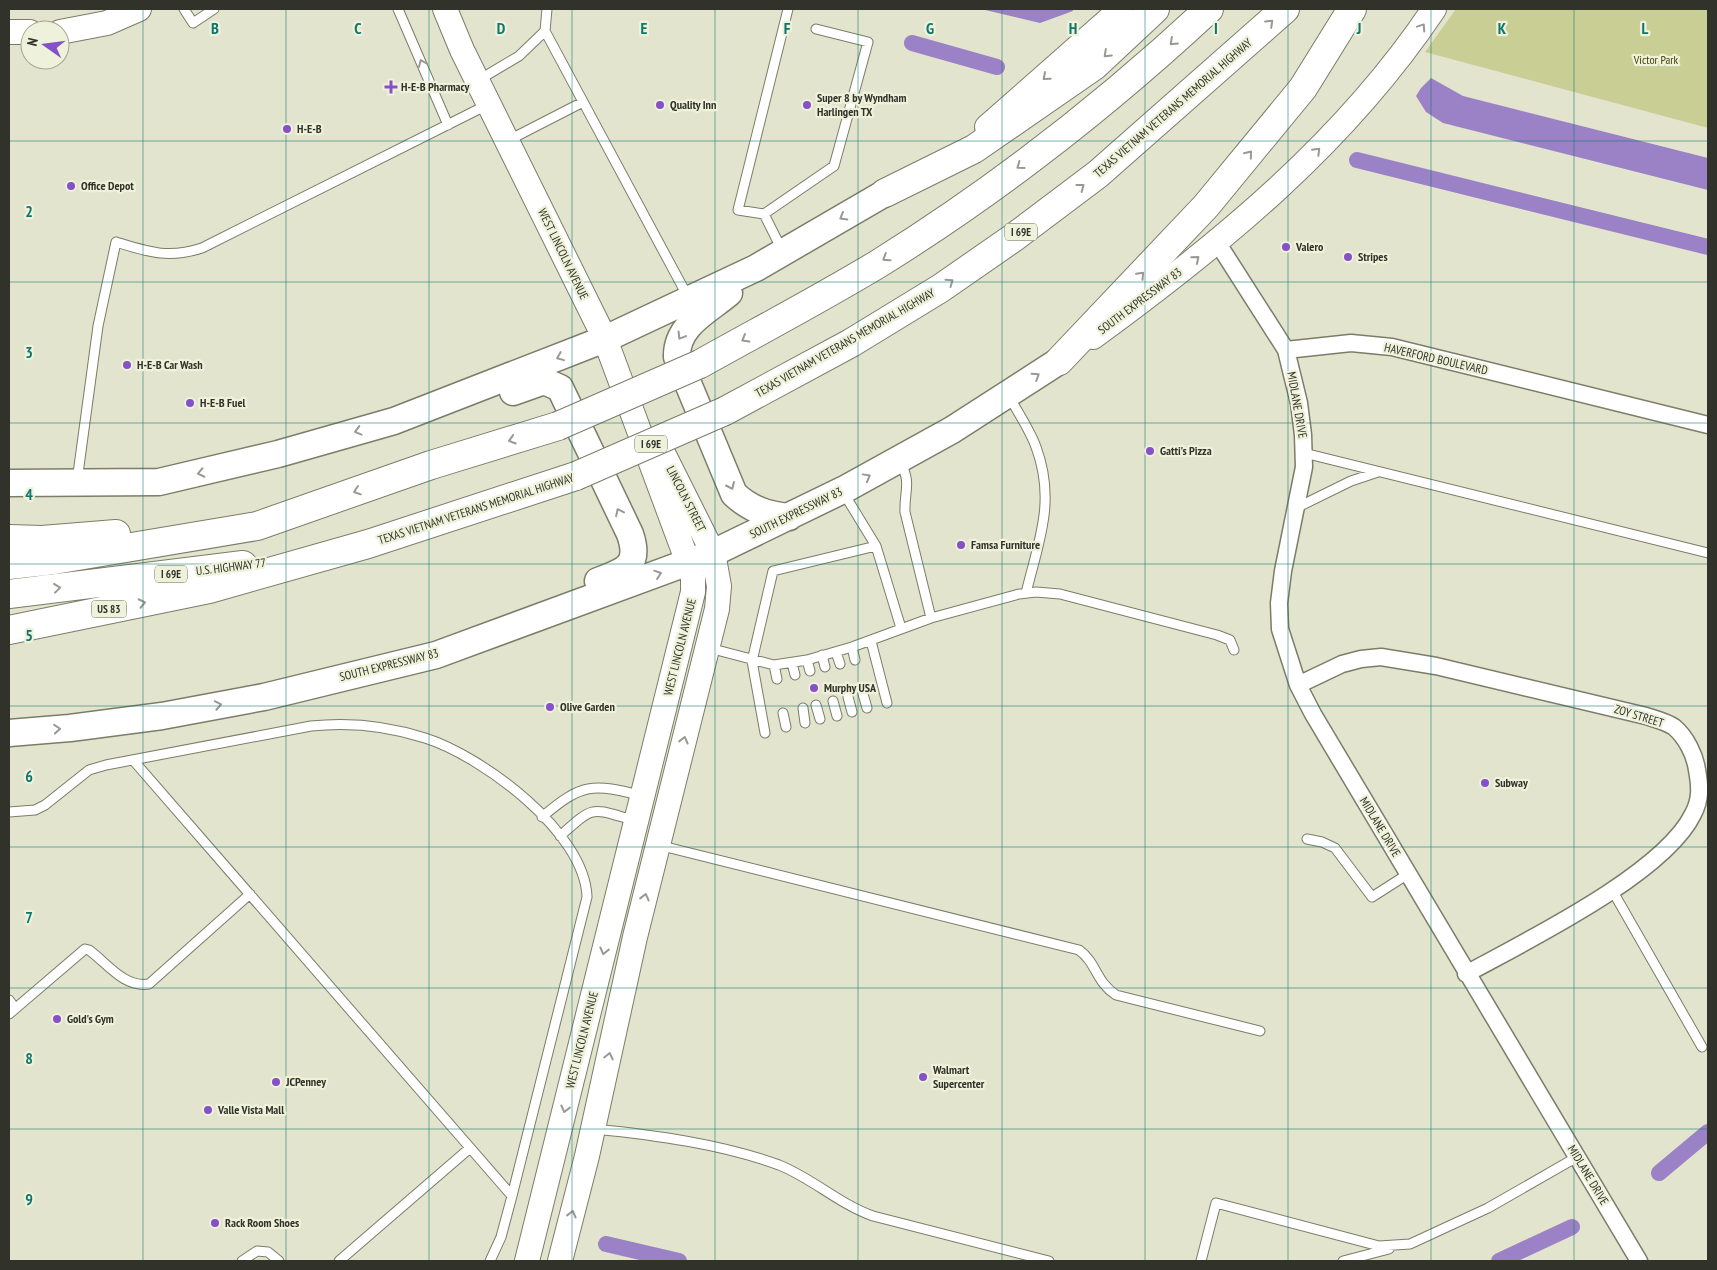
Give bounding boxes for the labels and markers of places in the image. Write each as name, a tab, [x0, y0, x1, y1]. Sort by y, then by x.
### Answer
place label: H-E-B Pharmacy	[401, 79, 470, 94]
marker: H-E-B Pharmacy	[385, 81, 397, 93]
place label: Super 8 by Wyndham Harlingen TX	[817, 90, 907, 119]
place label: Quality Inn	[670, 97, 716, 112]
marker: Quality Inn	[654, 99, 666, 111]
marker: Super 8 by Wyndham Harlingen TX	[801, 99, 813, 111]
place label: H-E-B	[297, 121, 322, 136]
marker: H-E-B	[281, 123, 293, 135]
place label: Office Depot	[81, 178, 134, 193]
marker: Office Depot	[65, 180, 77, 192]
place label: Valero	[1295, 239, 1324, 254]
marker: Valero	[1280, 241, 1292, 253]
place label: Stripes	[1358, 249, 1388, 264]
marker: Stripes	[1342, 251, 1354, 263]
place label: H-E-B Car Wash	[137, 357, 203, 372]
marker: H-E-B Car Wash	[121, 359, 133, 371]
place label: H-E-B Fuel	[200, 395, 246, 410]
marker: H-E-B Fuel	[184, 397, 196, 409]
place label: Gatti's Pizza	[1160, 443, 1212, 458]
marker: Gatti's Pizza	[1144, 445, 1156, 457]
place label: Famsa Furniture	[971, 537, 1040, 552]
marker: Famsa Furniture	[955, 539, 967, 551]
place label: Murphy USA	[824, 680, 877, 695]
marker: Murphy USA	[808, 682, 820, 694]
place label: Olive Garden	[560, 699, 615, 714]
marker: Olive Garden	[544, 701, 556, 713]
place label: Subway	[1495, 775, 1528, 790]
marker: Subway	[1479, 777, 1491, 789]
place label: Gold's Gym	[67, 1011, 114, 1026]
marker: Gold's Gym	[51, 1013, 63, 1025]
place label: Walmart Supercenter	[932, 1062, 985, 1091]
marker: Walmart Supercenter	[917, 1071, 929, 1083]
place label: JCPenney	[285, 1074, 326, 1089]
marker: JCPenney	[270, 1076, 282, 1088]
place label: Valle Vista Mall	[217, 1102, 284, 1117]
marker: Valle Vista Mall	[202, 1104, 214, 1116]
place label: Rack Room Shoes	[225, 1215, 299, 1230]
marker: Rack Room Shoes	[209, 1217, 221, 1229]

